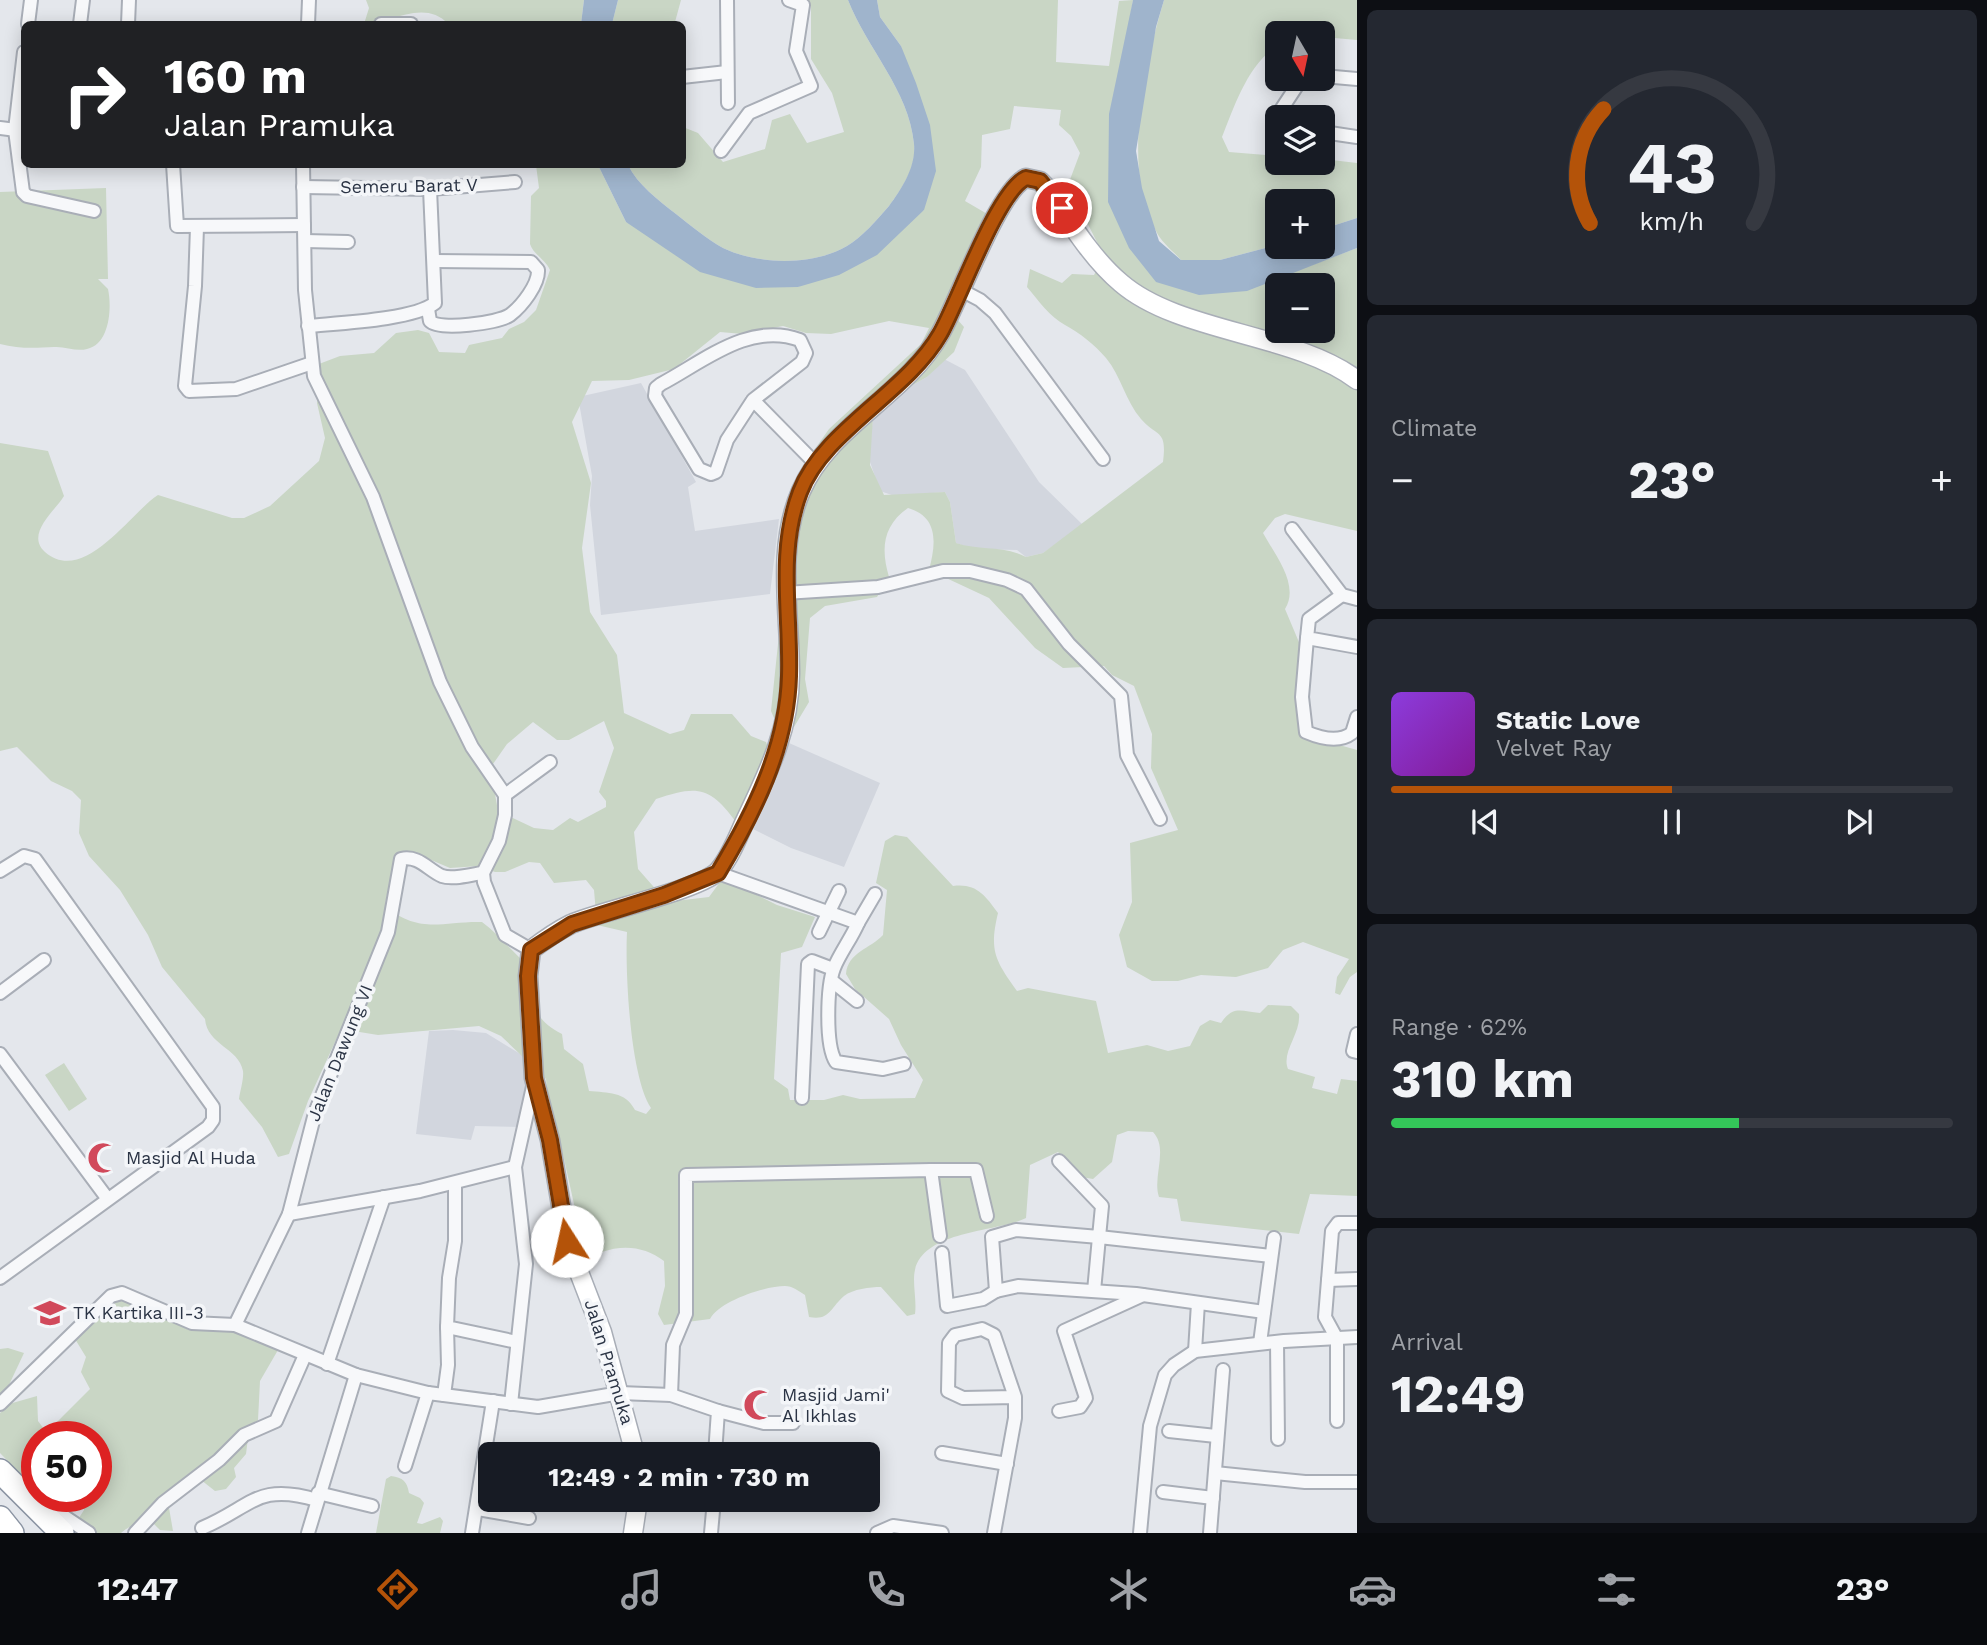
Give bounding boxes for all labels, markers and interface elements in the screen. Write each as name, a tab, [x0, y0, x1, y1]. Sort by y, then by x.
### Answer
north arrow	[1265, 21, 1335, 91]
map controls	[1265, 21, 1335, 343]
text: 160 m	[164, 47, 307, 105]
icon: right	[49, 49, 140, 140]
button: layers	[1265, 105, 1335, 175]
text: Jalan Pramuka	[164, 106, 395, 144]
text: 43	[1627, 126, 1717, 212]
street label: Semeru Barat V	[340, 174, 478, 197]
pin	[1032, 178, 1092, 238]
icon: arrive	[1043, 189, 1081, 227]
button: +	[1265, 189, 1335, 259]
text: km/h	[1640, 207, 1704, 236]
button: −	[1265, 273, 1335, 343]
text: Climate	[1391, 415, 1477, 442]
text: 23°	[1628, 450, 1716, 511]
text: −	[1391, 458, 1414, 502]
text: +	[1930, 458, 1953, 502]
text: Static Love	[1496, 705, 1640, 735]
text: Velvet Ray	[1496, 735, 1612, 762]
icon: previous	[1466, 803, 1504, 841]
icon: pause	[1653, 803, 1691, 841]
icon: next	[1840, 803, 1878, 841]
street label: Jalan Dawung VI	[303, 981, 377, 1124]
text: Range · 62%	[1391, 1014, 1527, 1041]
text: 310 km	[1391, 1049, 1574, 1110]
mosque icon: Masjid Al Huda	[86, 1141, 120, 1175]
place label: Masjid Al Huda	[126, 1147, 256, 1168]
position arrow	[530, 1204, 604, 1278]
school or university icon: TK Kartika III-3	[33, 1296, 67, 1330]
street label: Jalan Pramuka	[580, 1297, 638, 1427]
place label: TK Kartika III-3	[73, 1302, 204, 1323]
text: Arrival	[1391, 1329, 1463, 1356]
text: 12:49	[1391, 1364, 1526, 1425]
place label: Masjid Jami' Al Ikhlas	[782, 1384, 890, 1426]
mosque icon: Masjid Jami' Al Ikhlas	[742, 1388, 776, 1422]
speed limit sign: 50	[21, 1421, 112, 1512]
text: 12:49 · 2 min · 730 m	[548, 1462, 810, 1492]
icon: directions	[373, 1565, 422, 1614]
icon: music	[617, 1565, 666, 1614]
icon: phone	[861, 1565, 910, 1614]
icon: climate	[1104, 1565, 1153, 1614]
icon: car	[1348, 1565, 1397, 1614]
icon: filters	[1592, 1565, 1641, 1614]
text: 12:47	[97, 1570, 178, 1608]
text: 23°	[1836, 1570, 1890, 1608]

